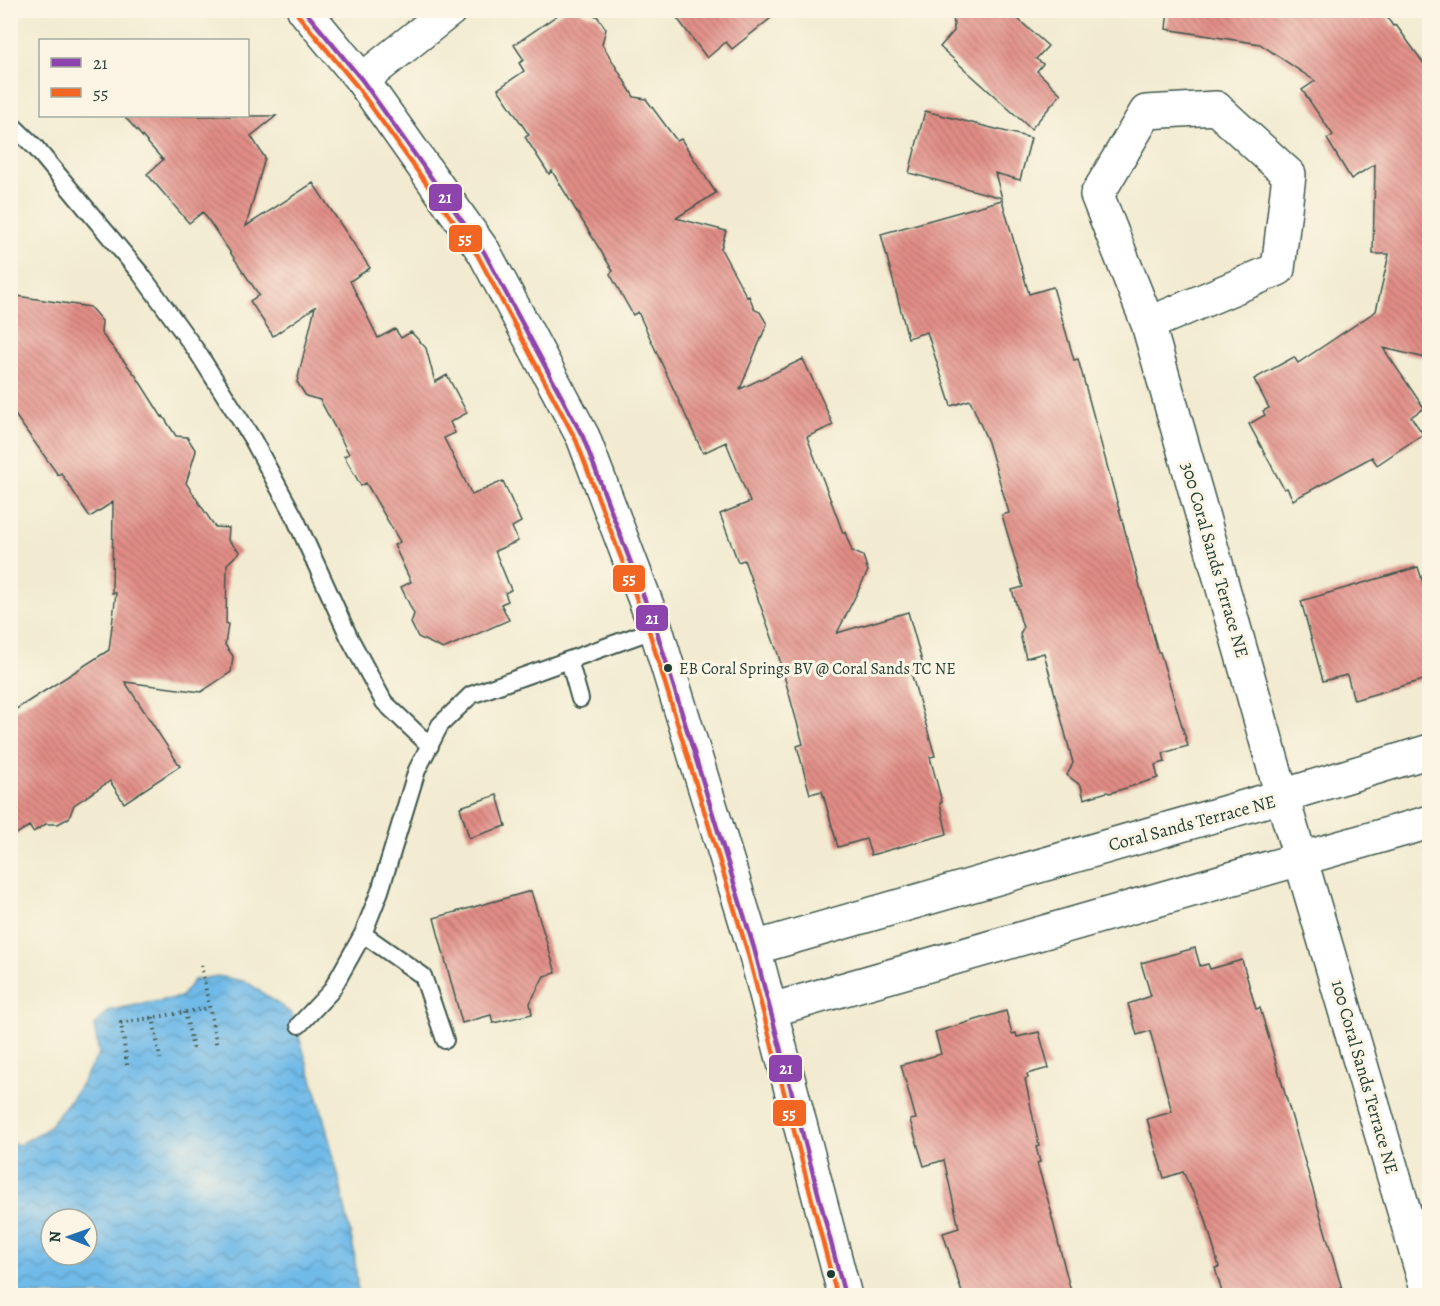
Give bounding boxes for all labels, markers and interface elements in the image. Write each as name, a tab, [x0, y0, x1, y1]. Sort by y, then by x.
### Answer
legend	[39, 39, 249, 117]
text: 21	[93, 51, 108, 75]
text: 55	[93, 81, 108, 105]
line badge: 21	[428, 183, 463, 212]
text: 21	[438, 187, 452, 209]
line badge: 55	[448, 224, 483, 253]
text: 55	[458, 228, 472, 250]
street label: 300 Coral Sands Terrace NE	[1176, 459, 1254, 661]
line badge: 55	[612, 564, 646, 593]
text: 55	[622, 568, 636, 590]
line badge: 21	[635, 604, 669, 632]
text: 21	[645, 608, 659, 630]
place label: EB Coral Springs BV @ Coral Sands TC NE	[679, 658, 956, 680]
marker: EB Coral Springs BV @ Coral Sands TC NE	[662, 662, 674, 674]
street label: Coral Sands Terrace NE	[1106, 789, 1278, 857]
street label: 100 Coral Sands Terrace NE	[1326, 977, 1404, 1177]
line badge: 21	[768, 1054, 803, 1083]
text: 21	[779, 1058, 793, 1080]
line badge: 55	[772, 1099, 807, 1127]
text: 55	[782, 1103, 796, 1125]
north arrow	[39, 1207, 99, 1267]
text: N	[44, 1230, 66, 1243]
unlabelled marker	[825, 1268, 837, 1280]

